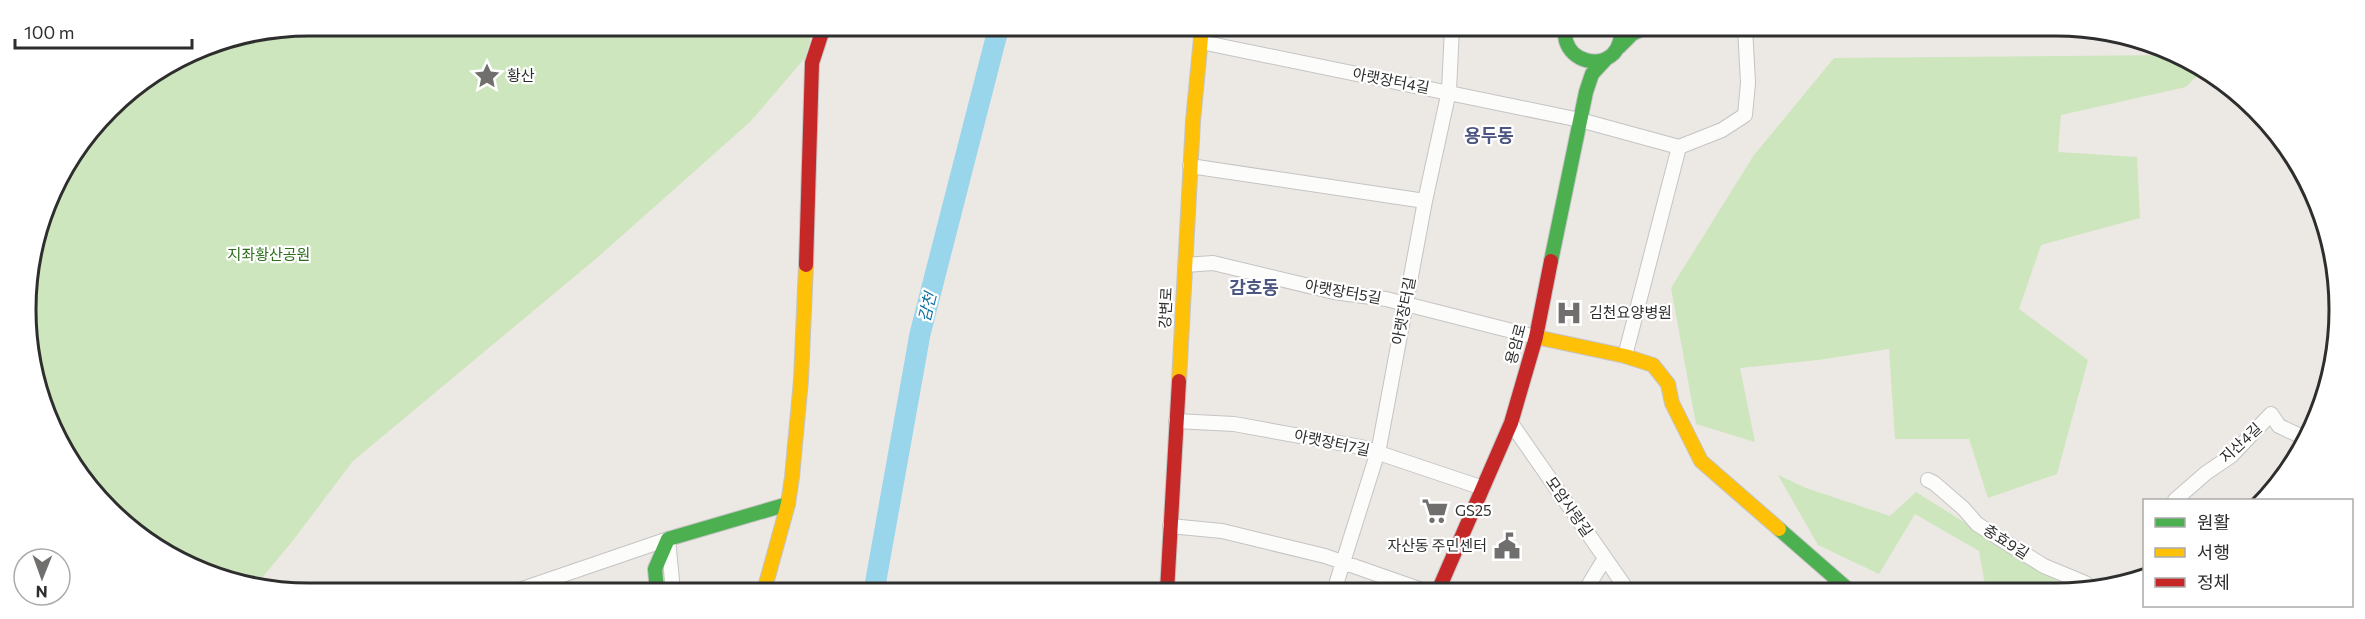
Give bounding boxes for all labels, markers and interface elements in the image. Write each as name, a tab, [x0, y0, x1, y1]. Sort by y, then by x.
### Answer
scale bar	[15, 12, 192, 50]
text: 100 m	[24, 21, 74, 43]
place icon: 황산	[472, 61, 502, 91]
street label: 아랫장터4길	[1351, 64, 1431, 96]
place label: 황산	[507, 66, 535, 84]
district label: 용두동	[1464, 124, 1514, 146]
park label: 지좌황산공원	[228, 245, 310, 263]
street label: 아랫장터5길	[1303, 275, 1383, 307]
street label: 아랫장터길	[1388, 275, 1418, 346]
district label: 감호동	[1229, 276, 1279, 298]
street label: 강변로	[1155, 287, 1175, 329]
water label: 감천	[914, 288, 940, 323]
hospital icon: 김천요양병원	[1554, 298, 1584, 328]
place label: 김천요양병원	[1589, 303, 1672, 321]
street label: 용암로	[1501, 321, 1529, 366]
street label: 지산4길	[2216, 418, 2265, 466]
street label: 아랫장터7길	[1293, 425, 1372, 459]
street label: 모암사랑길	[1543, 473, 1597, 540]
supermarket icon: GS25	[1420, 496, 1450, 526]
legend	[2143, 499, 2353, 607]
place label: GS25	[1455, 501, 1492, 519]
text: 원활	[2197, 511, 2230, 533]
street label: 충효9길	[1980, 520, 2033, 562]
public building icon: 자산동 주민센터	[1492, 531, 1522, 561]
place label: 자산동 주민센터	[1388, 536, 1487, 554]
text: 서행	[2197, 541, 2230, 563]
north arrow	[12, 547, 72, 607]
text: 정체	[2197, 571, 2230, 593]
text: N	[36, 583, 48, 602]

